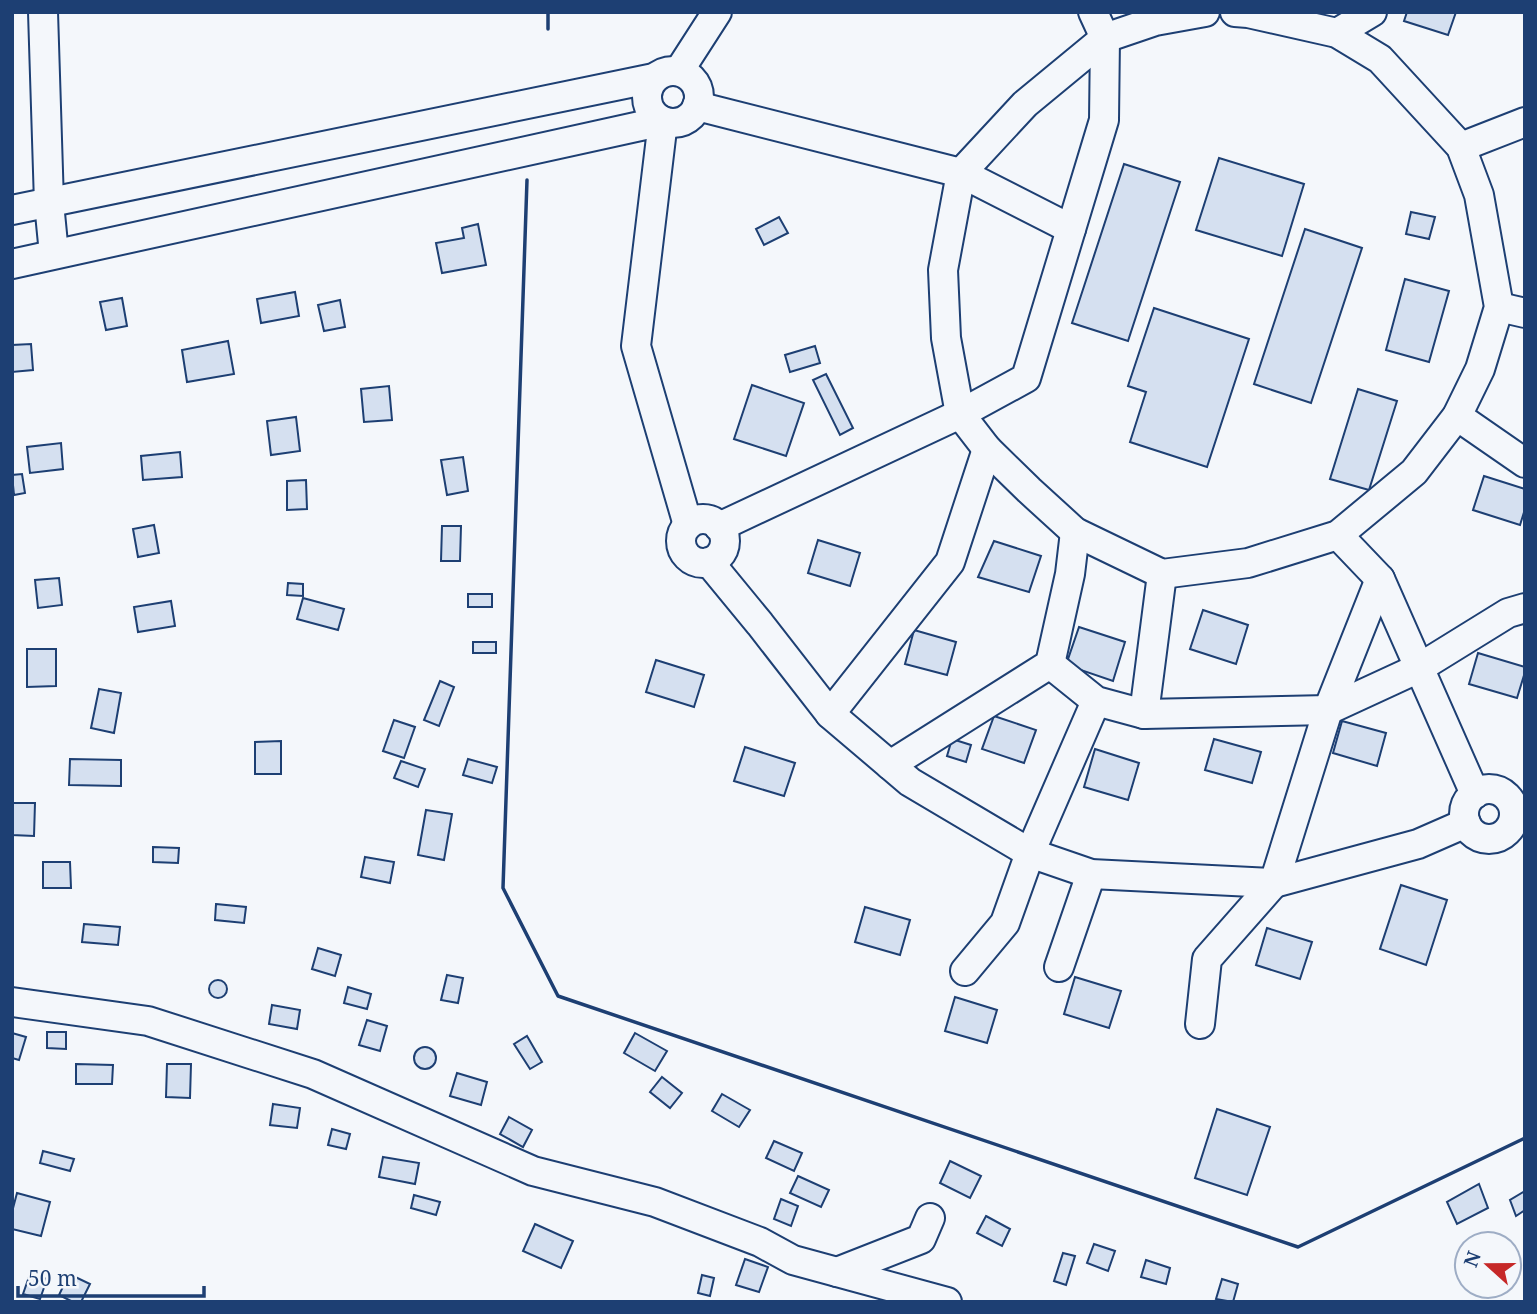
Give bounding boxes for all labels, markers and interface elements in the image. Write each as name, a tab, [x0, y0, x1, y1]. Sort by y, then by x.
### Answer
north arrow	[1453, 1230, 1523, 1300]
text: N	[1457, 1247, 1487, 1271]
scale bar	[18, 1254, 203, 1298]
text: 50 m	[28, 1264, 77, 1292]

